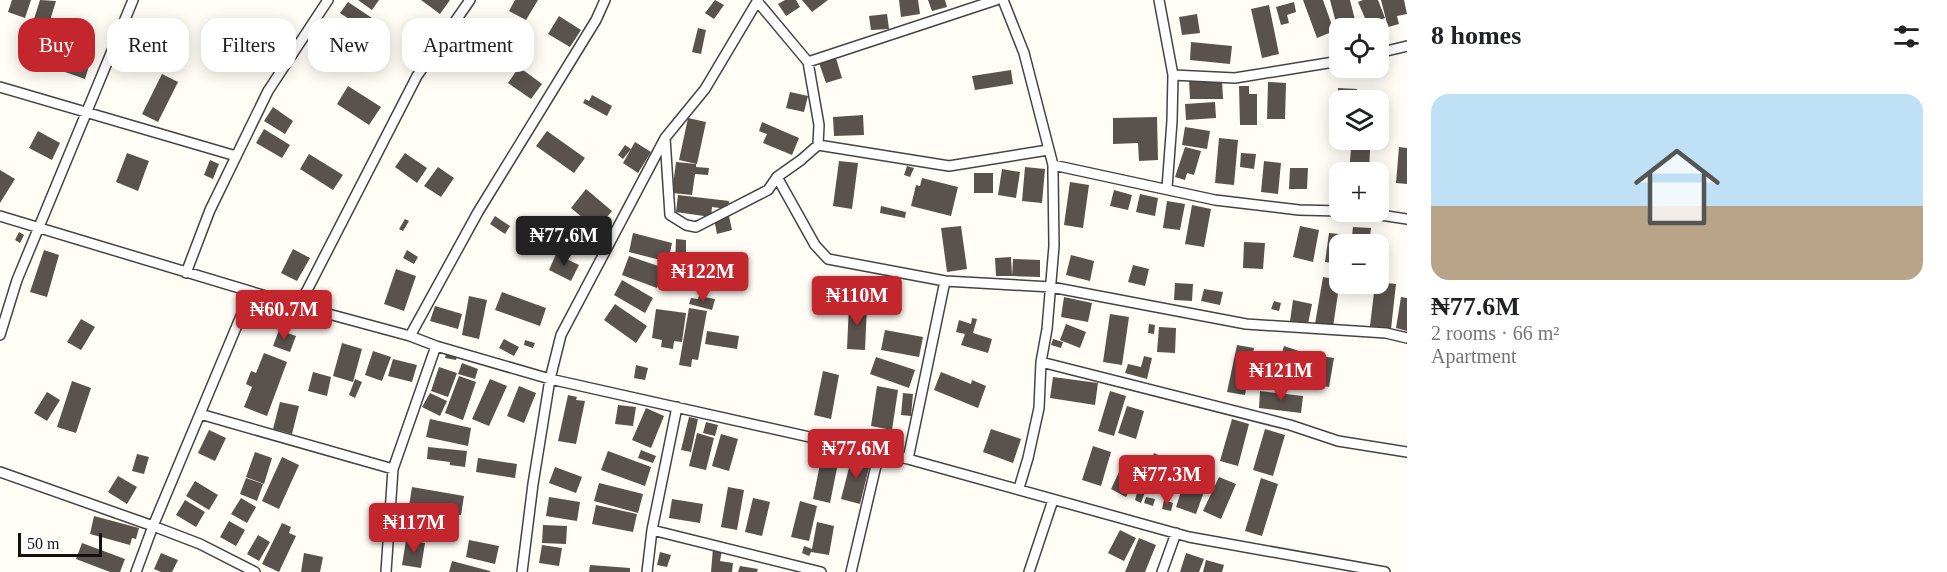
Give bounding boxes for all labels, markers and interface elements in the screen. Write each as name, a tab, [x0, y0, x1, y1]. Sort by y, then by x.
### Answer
chip: Buy	[18, 18, 95, 72]
chip: Rent	[107, 18, 189, 72]
chip: Filters	[201, 18, 296, 72]
chip: New	[308, 18, 390, 72]
chip: Apartment	[402, 18, 534, 72]
map controls	[1329, 18, 1389, 294]
button: locate	[1329, 18, 1389, 78]
icon: filters	[1890, 20, 1923, 53]
text: 8 homes	[1431, 21, 1521, 50]
button: layers	[1329, 90, 1389, 150]
icon: home	[1623, 133, 1731, 241]
button: +	[1329, 162, 1389, 222]
pin: ₦77.6M	[515, 216, 613, 267]
text: ₦77.6M	[530, 224, 598, 246]
button: −	[1329, 234, 1389, 294]
pin: ₦122M	[661, 252, 745, 303]
text: ₦122M	[671, 260, 735, 282]
pin: ₦110M	[815, 276, 899, 327]
text: ₦110M	[826, 284, 888, 306]
pin: ₦60.7M	[235, 290, 333, 341]
text: ₦77.6M	[1431, 292, 1520, 321]
text: ₦60.7M	[250, 298, 318, 320]
text: 2 rooms · 66 m²	[1431, 322, 1559, 344]
text: Apartment	[1431, 345, 1517, 367]
pin: ₦121M	[1239, 351, 1323, 402]
text: ₦121M	[1249, 359, 1313, 381]
pin: ₦77.6M	[807, 429, 905, 480]
text: ₦77.6M	[822, 437, 890, 459]
pin: ₦77.3M	[1118, 455, 1216, 506]
text: ₦77.3M	[1133, 463, 1201, 485]
pin: ₦117M	[372, 503, 456, 554]
text: ₦117M	[383, 511, 445, 533]
scale bar	[18, 530, 102, 558]
text: 50 m	[27, 535, 59, 552]

